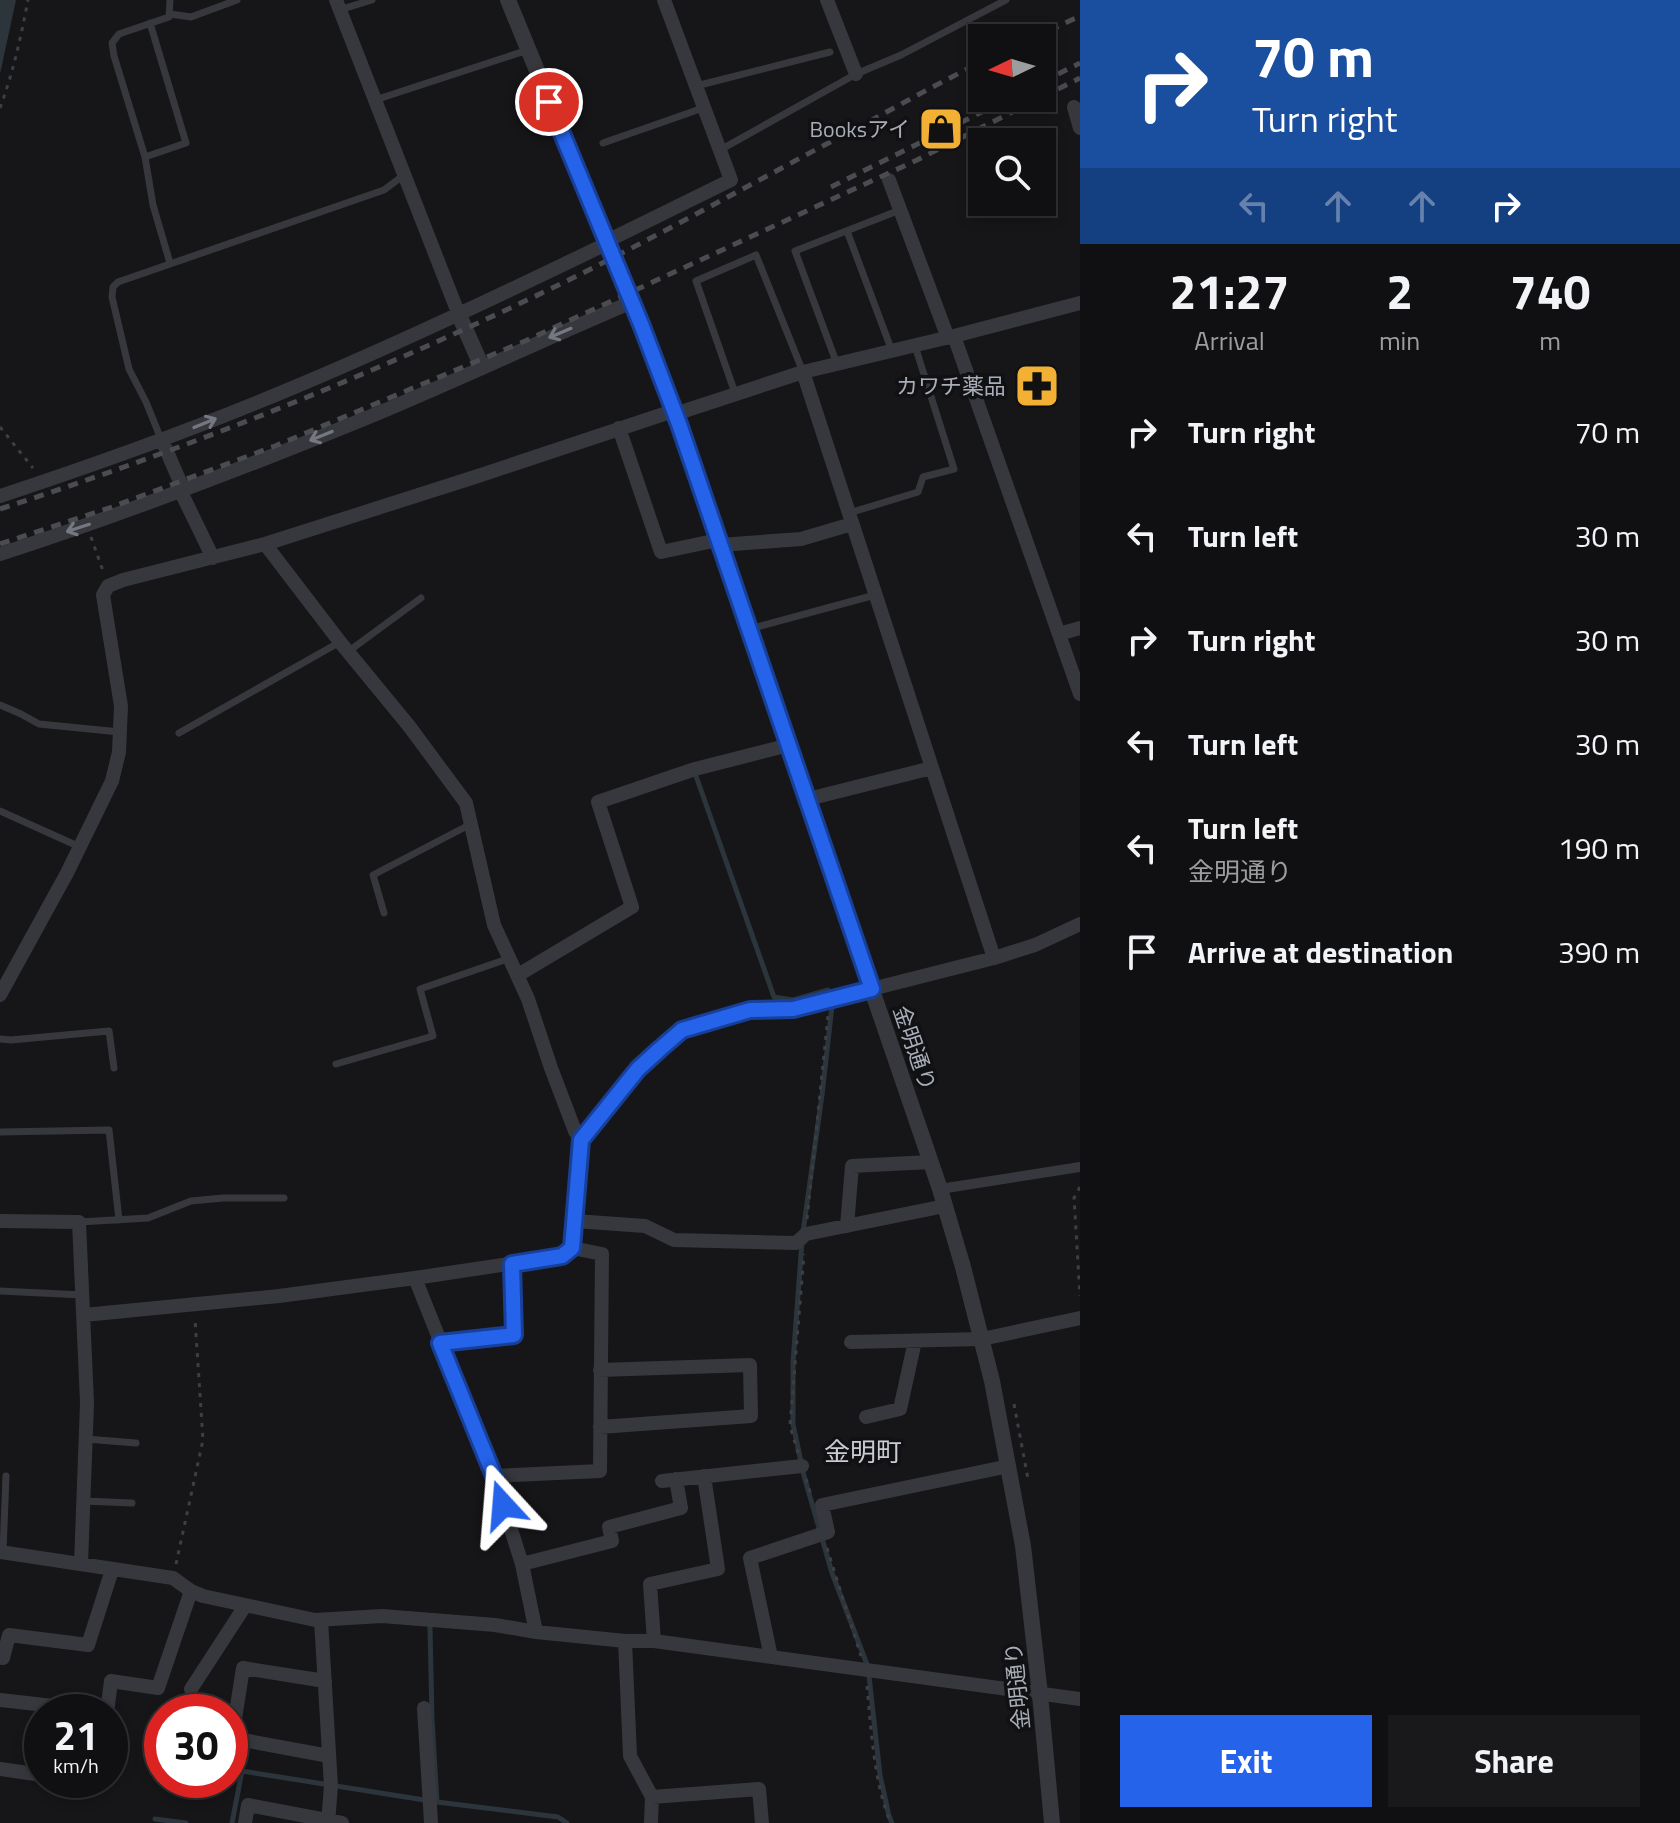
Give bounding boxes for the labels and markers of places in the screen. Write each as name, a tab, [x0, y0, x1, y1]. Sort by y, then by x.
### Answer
pin	[515, 68, 583, 136]
shop icon: Booksアイ	[917, 105, 965, 153]
place label: Booksアイ	[810, 112, 910, 146]
pharmacy icon: カワチ薬品	[1013, 362, 1061, 410]
place label: カワチ薬品	[896, 369, 1006, 403]

